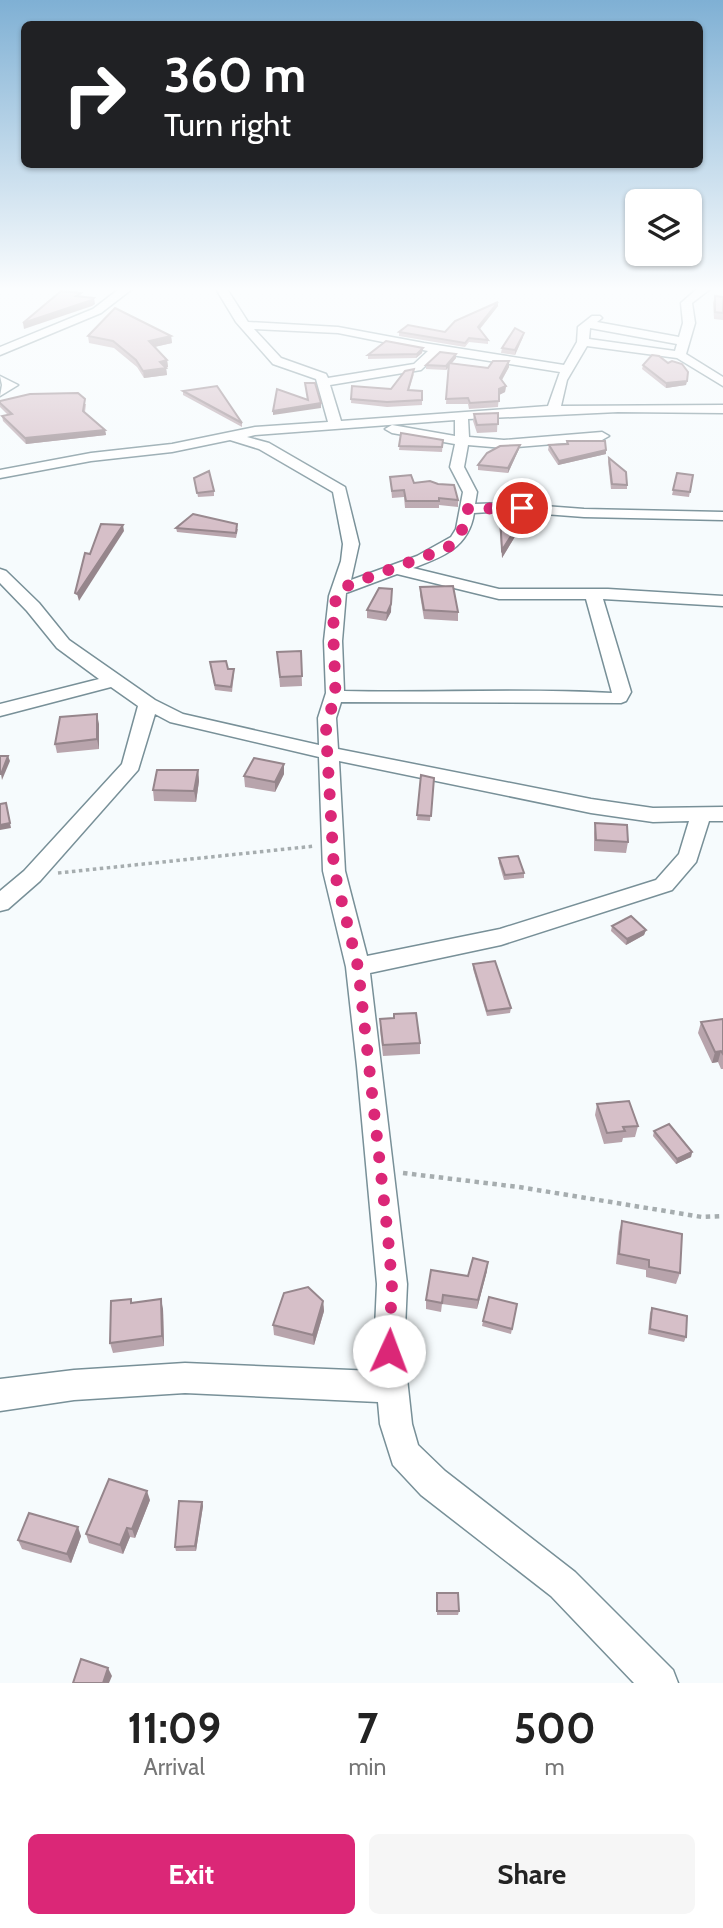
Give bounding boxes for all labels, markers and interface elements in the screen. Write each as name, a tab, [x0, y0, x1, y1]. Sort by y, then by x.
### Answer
text: 360 m	[164, 45, 306, 104]
icon: right	[49, 49, 140, 140]
text: Turn right	[164, 105, 291, 144]
map controls	[625, 189, 702, 266]
button: layers	[625, 189, 702, 266]
pin	[492, 478, 552, 538]
icon: arrive	[503, 489, 541, 527]
position arrow	[352, 1314, 426, 1388]
text: 11:09	[127, 1702, 221, 1754]
text: 7	[357, 1702, 378, 1754]
text: 500	[514, 1702, 596, 1754]
text: Arrival	[144, 1753, 205, 1781]
text: min	[348, 1753, 386, 1781]
text: m	[545, 1753, 565, 1781]
button: Exit	[28, 1834, 355, 1914]
button: Share	[369, 1834, 695, 1914]

